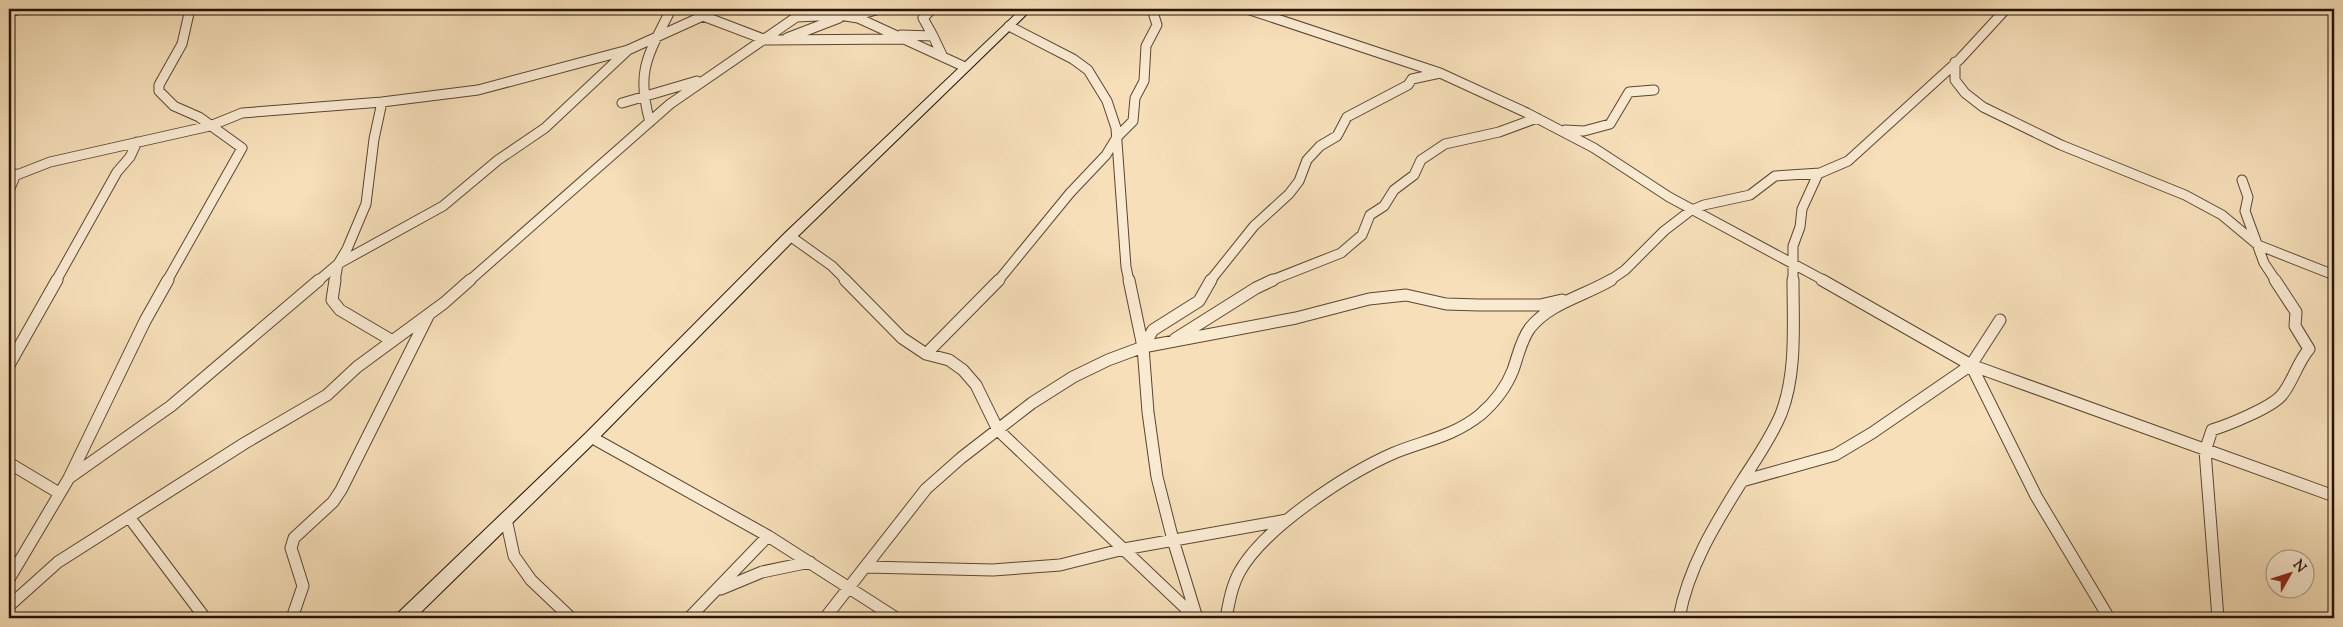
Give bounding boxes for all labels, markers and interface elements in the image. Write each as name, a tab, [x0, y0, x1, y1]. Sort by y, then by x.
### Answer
north arrow	[2266, 550, 2316, 600]
text: N	[2287, 556, 2310, 578]

